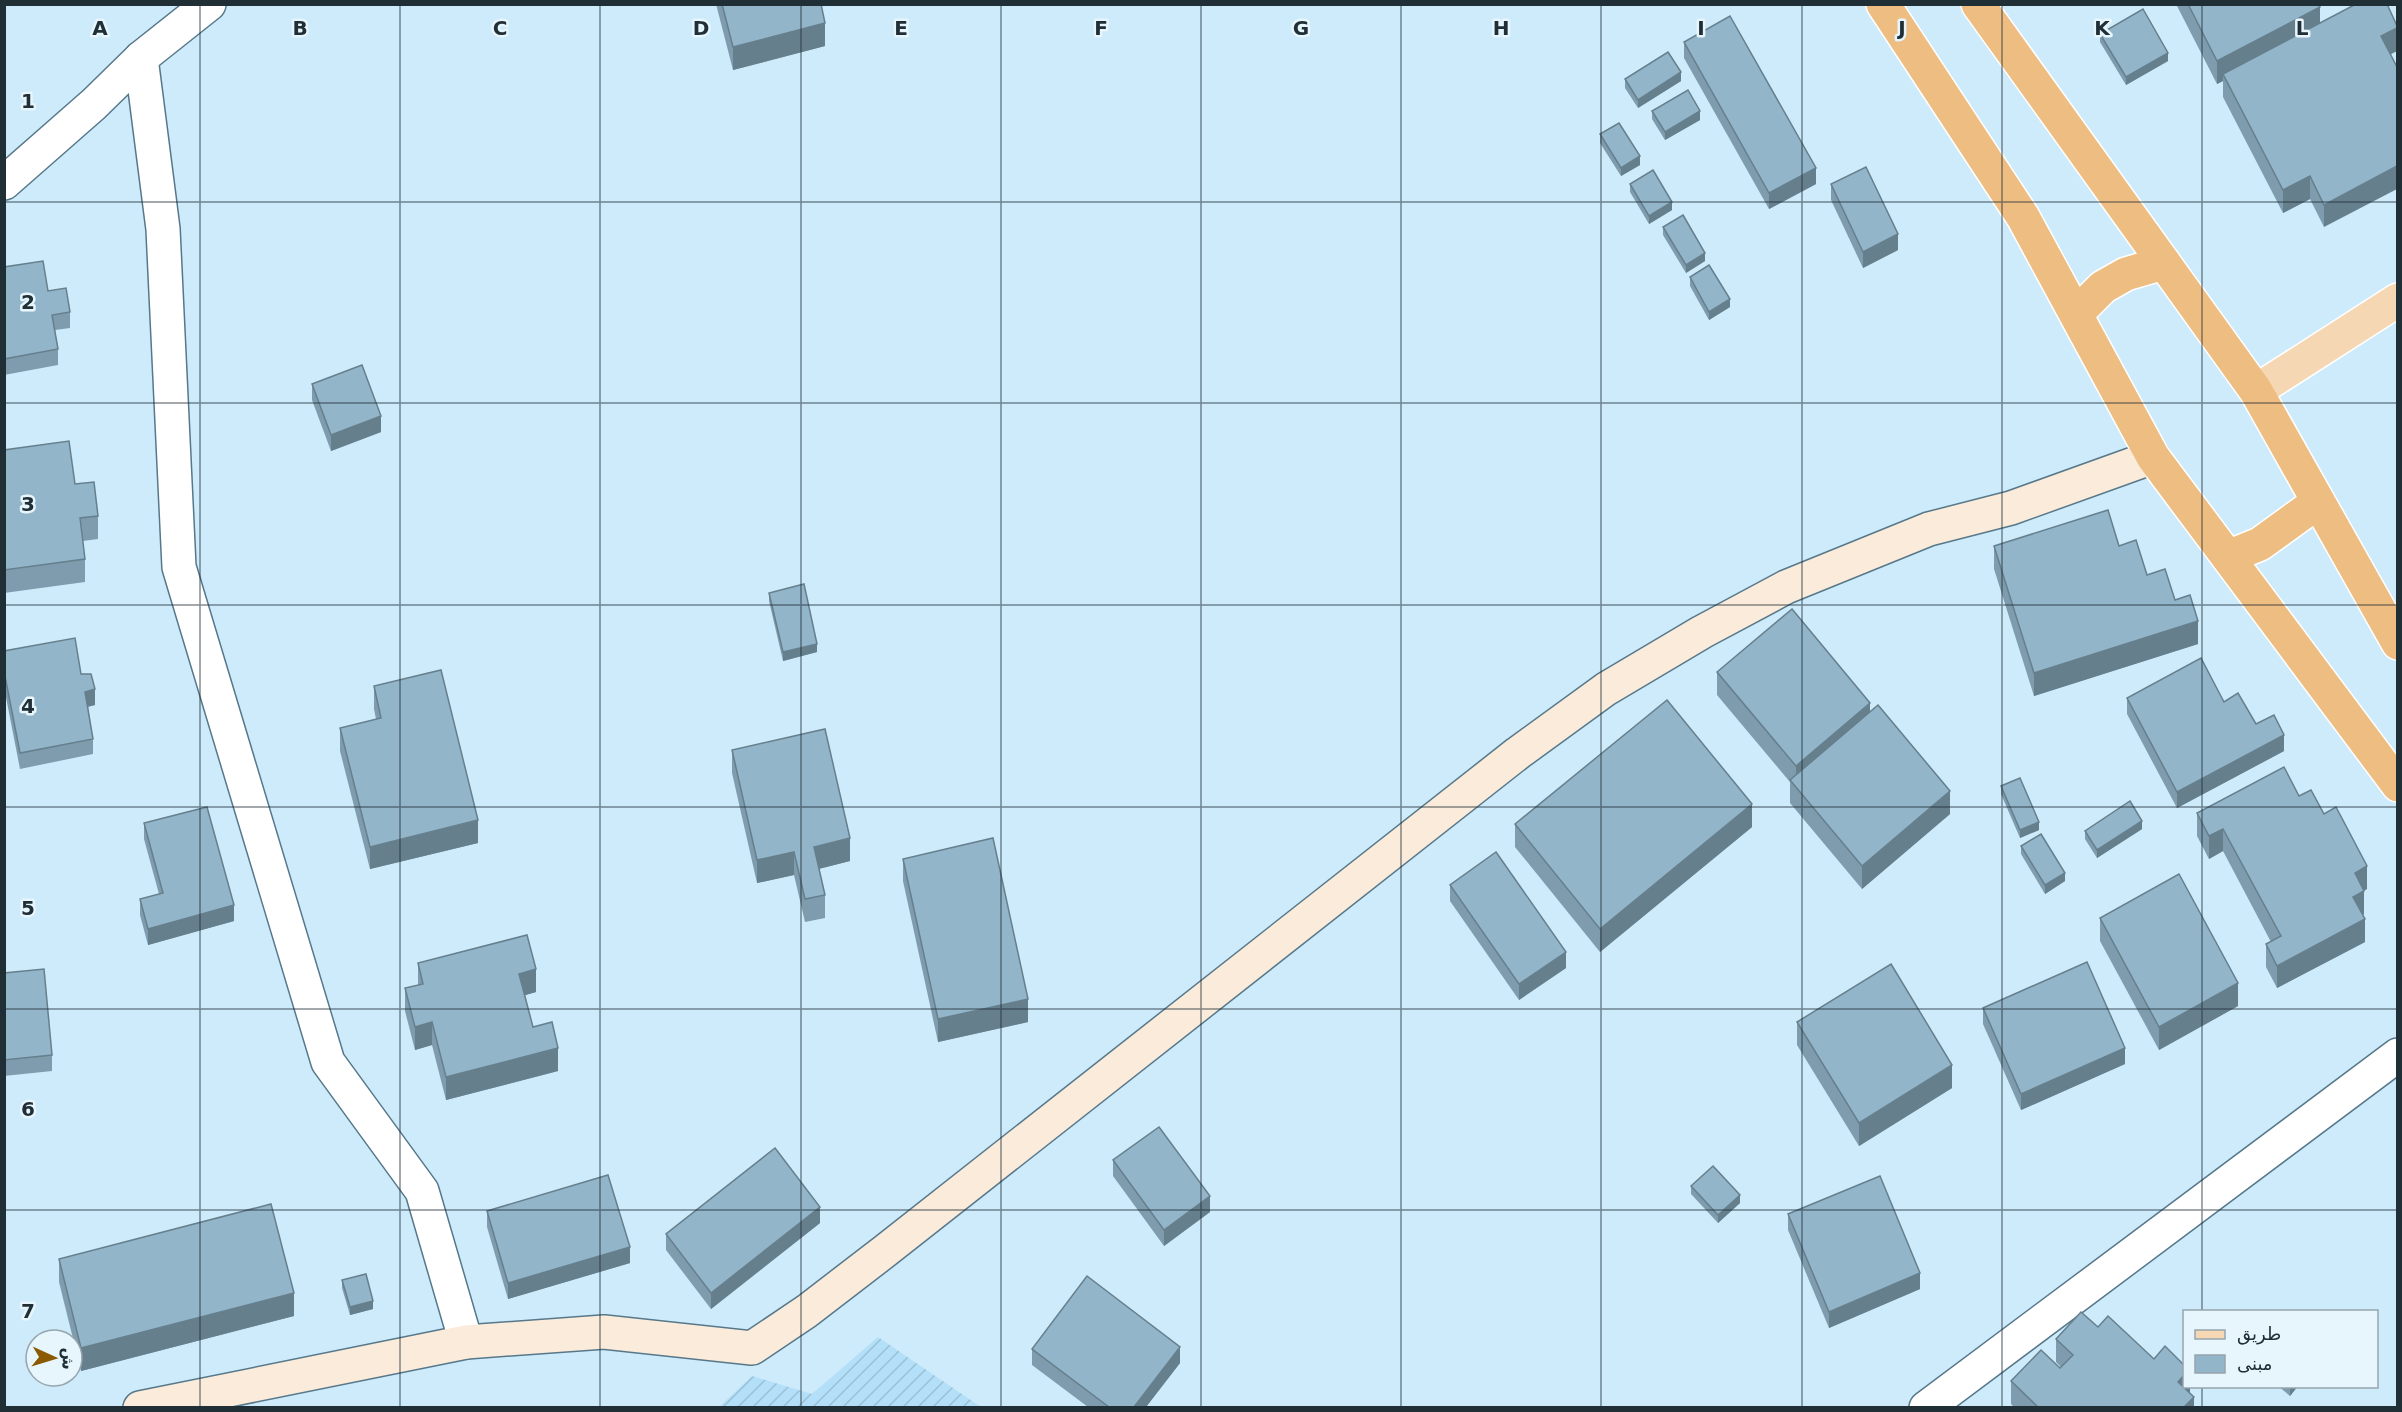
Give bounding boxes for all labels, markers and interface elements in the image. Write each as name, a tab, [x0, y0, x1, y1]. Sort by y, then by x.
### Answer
text: A	[92, 16, 108, 40]
text: B	[292, 16, 308, 40]
text: C	[493, 16, 507, 40]
text: D	[693, 16, 709, 40]
text: E	[894, 16, 908, 40]
text: F	[1094, 16, 1108, 40]
text: G	[1293, 16, 1309, 40]
text: H	[1493, 16, 1509, 40]
text: I	[1697, 16, 1705, 40]
text: J	[1896, 16, 1906, 40]
text: K	[2094, 16, 2111, 40]
text: L	[2296, 16, 2309, 40]
text: 1	[21, 89, 35, 113]
text: 2	[21, 290, 35, 314]
text: 3	[21, 492, 35, 516]
text: 4	[21, 694, 35, 718]
text: 5	[21, 896, 35, 920]
text: 6	[21, 1097, 35, 1121]
text: 7	[21, 1299, 35, 1323]
legend	[2183, 1310, 2378, 1388]
text: طريق	[2237, 1323, 2281, 1345]
north arrow	[24, 1328, 84, 1388]
text: ش	[58, 1347, 79, 1371]
text: مبنى	[2237, 1353, 2273, 1374]

